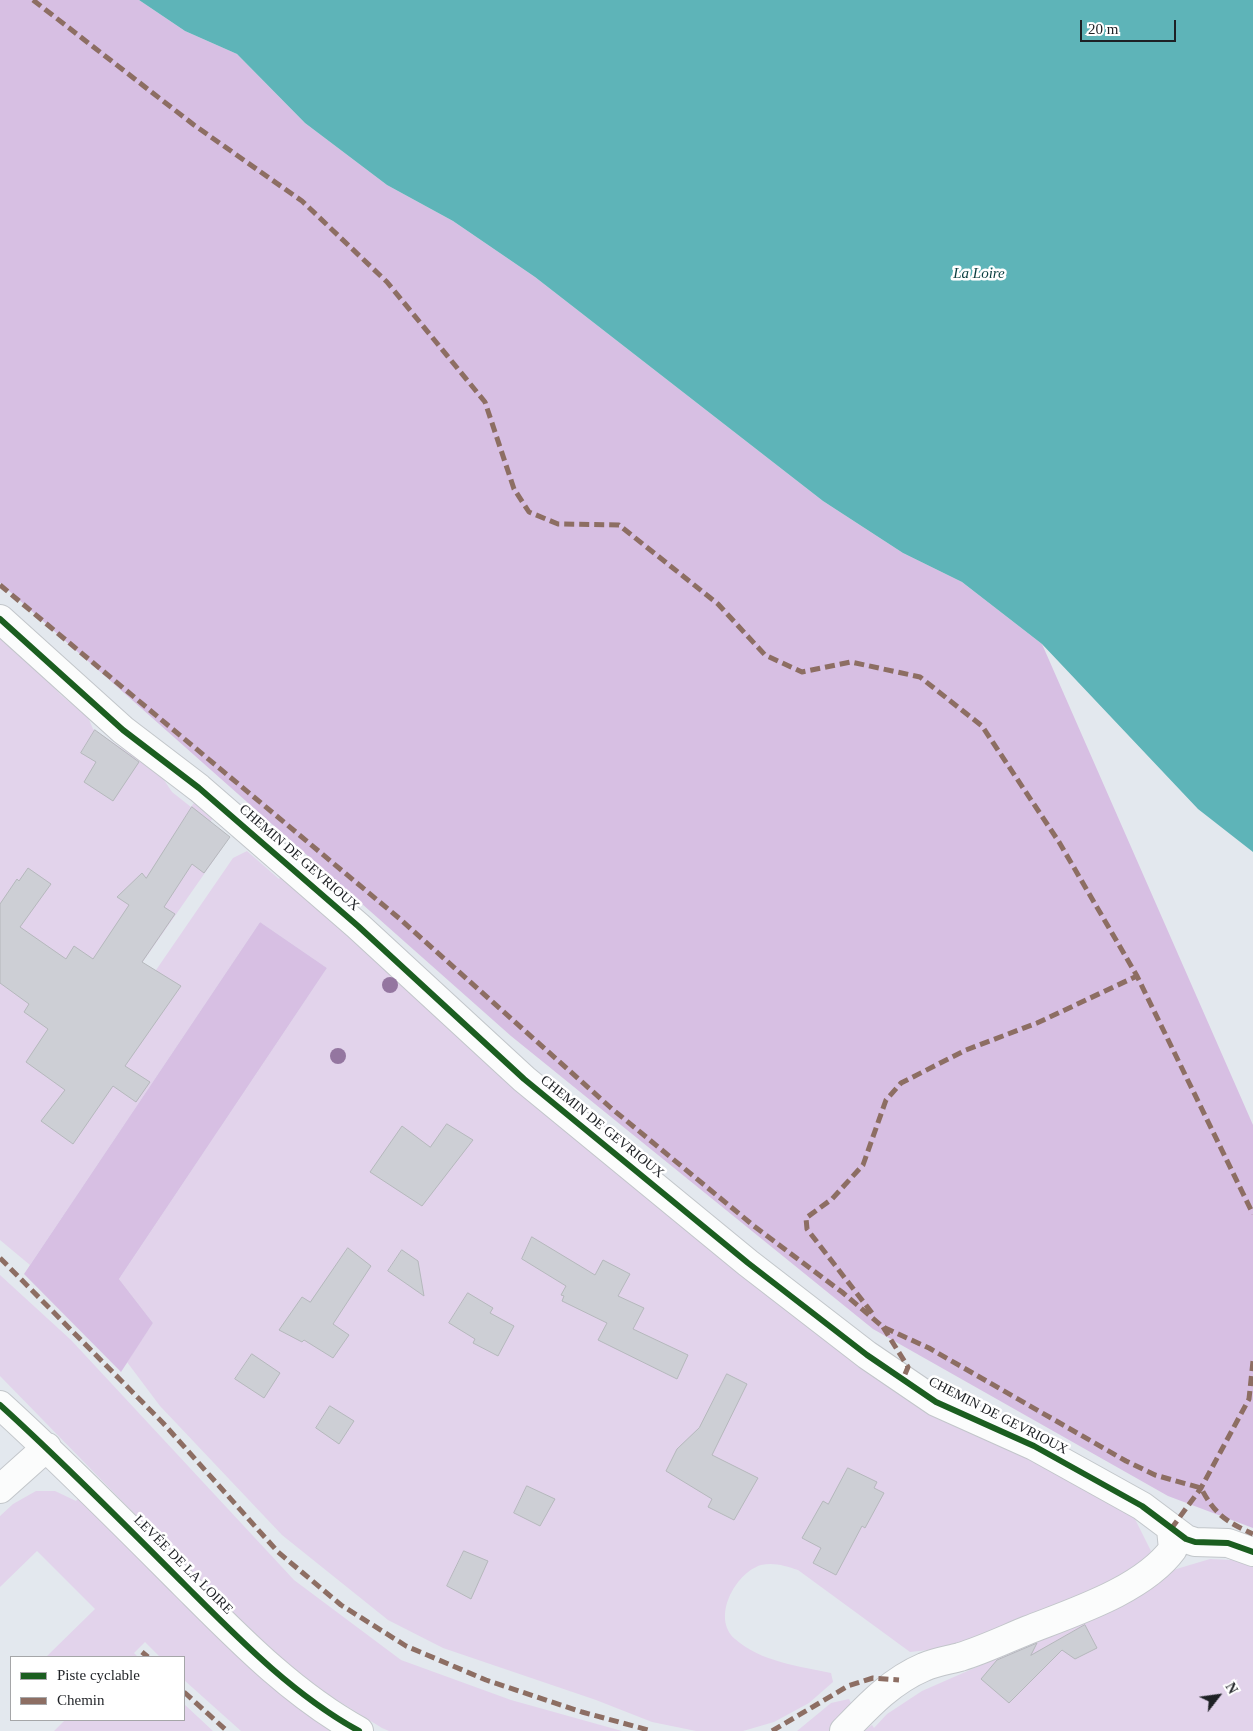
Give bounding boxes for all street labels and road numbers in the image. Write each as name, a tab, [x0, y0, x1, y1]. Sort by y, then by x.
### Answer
street label: CHEMIN DE GEVRIOUX	[235, 801, 363, 915]
street label: CHEMIN DE GEVRIOUX	[537, 1072, 667, 1182]
street label: CHEMIN DE GEVRIOUX	[926, 1374, 1070, 1458]
street label: LEVÉE DE LA LOIRE	[130, 1512, 236, 1618]

